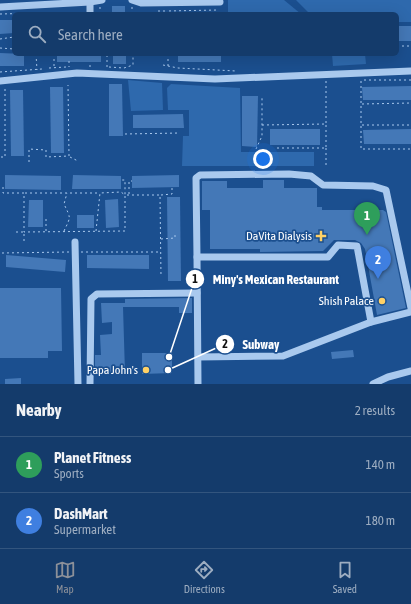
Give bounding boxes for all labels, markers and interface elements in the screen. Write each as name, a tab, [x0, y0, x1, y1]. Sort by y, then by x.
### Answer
search box	[12, 12, 399, 56]
icon: search	[26, 23, 48, 45]
text: Search here	[58, 26, 123, 43]
your location	[253, 149, 273, 169]
pin: 1	[354, 202, 380, 235]
place label: DaVita Dialysis	[246, 229, 312, 243]
marker: DaVita Dialysis	[315, 230, 327, 242]
pin: 2	[365, 246, 391, 279]
callout: Miny's Mexican Restaurant	[185, 266, 347, 291]
text: 1	[192, 272, 198, 286]
text: Miny's Mexican Restaurant	[213, 272, 339, 287]
place label: Shish Palace	[319, 294, 374, 308]
marker: Shish Palace	[377, 296, 387, 306]
callout: Subway	[215, 332, 288, 357]
text: 2	[222, 337, 228, 351]
text: Subway	[243, 337, 280, 352]
place label: Papa John's	[87, 363, 138, 377]
marker: Papa John's	[141, 365, 151, 375]
text: Nearby	[16, 400, 62, 420]
text: 2 results	[355, 403, 395, 418]
text: Planet Fitness	[54, 449, 131, 466]
text: 1	[26, 457, 32, 472]
text: 140 m	[366, 457, 395, 472]
text: Sports	[54, 466, 84, 481]
text: DashMart	[54, 505, 108, 522]
text: 2	[26, 513, 32, 528]
text: 180 m	[366, 513, 395, 528]
text: Supermarket	[54, 522, 116, 537]
tab: Map	[54, 559, 76, 595]
tab: Directions	[184, 559, 225, 595]
tab: Saved	[333, 559, 357, 595]

